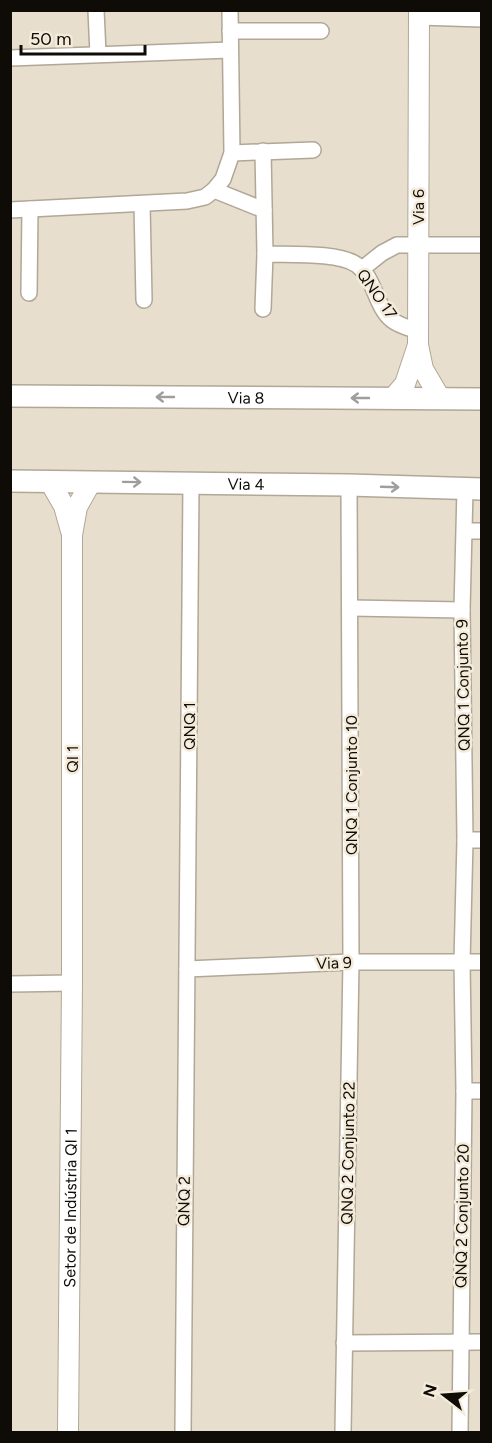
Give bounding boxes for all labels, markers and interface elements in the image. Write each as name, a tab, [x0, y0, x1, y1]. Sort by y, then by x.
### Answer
scale bar	[21, 18, 146, 56]
text: 50 m	[30, 28, 72, 50]
street label: Via 6	[409, 189, 428, 225]
street label: QNO 17	[353, 265, 401, 323]
street label: Via 8	[228, 388, 264, 407]
one-way arrow	[156, 391, 176, 403]
one-way arrow	[351, 392, 371, 404]
street label: Via 4	[227, 474, 265, 494]
one-way arrow	[121, 477, 141, 488]
one-way arrow	[379, 481, 399, 492]
street label: QNQ 1 Conjunto 9	[452, 619, 474, 751]
street label: QNQ 1	[180, 702, 199, 750]
street label: QNQ 1 Conjunto 10	[342, 715, 361, 855]
street label: QI 1	[63, 745, 82, 773]
street label: Via 9	[316, 953, 352, 973]
street label: QNQ 2 Conjunto 22	[337, 1081, 359, 1225]
street label: Setor de Indústria QI 1	[60, 1128, 80, 1288]
street label: QNQ 2 Conjunto 20	[451, 1144, 473, 1288]
street label: QNQ 2	[174, 1176, 194, 1226]
north arrow	[414, 1365, 474, 1425]
text: N	[419, 1382, 441, 1399]

